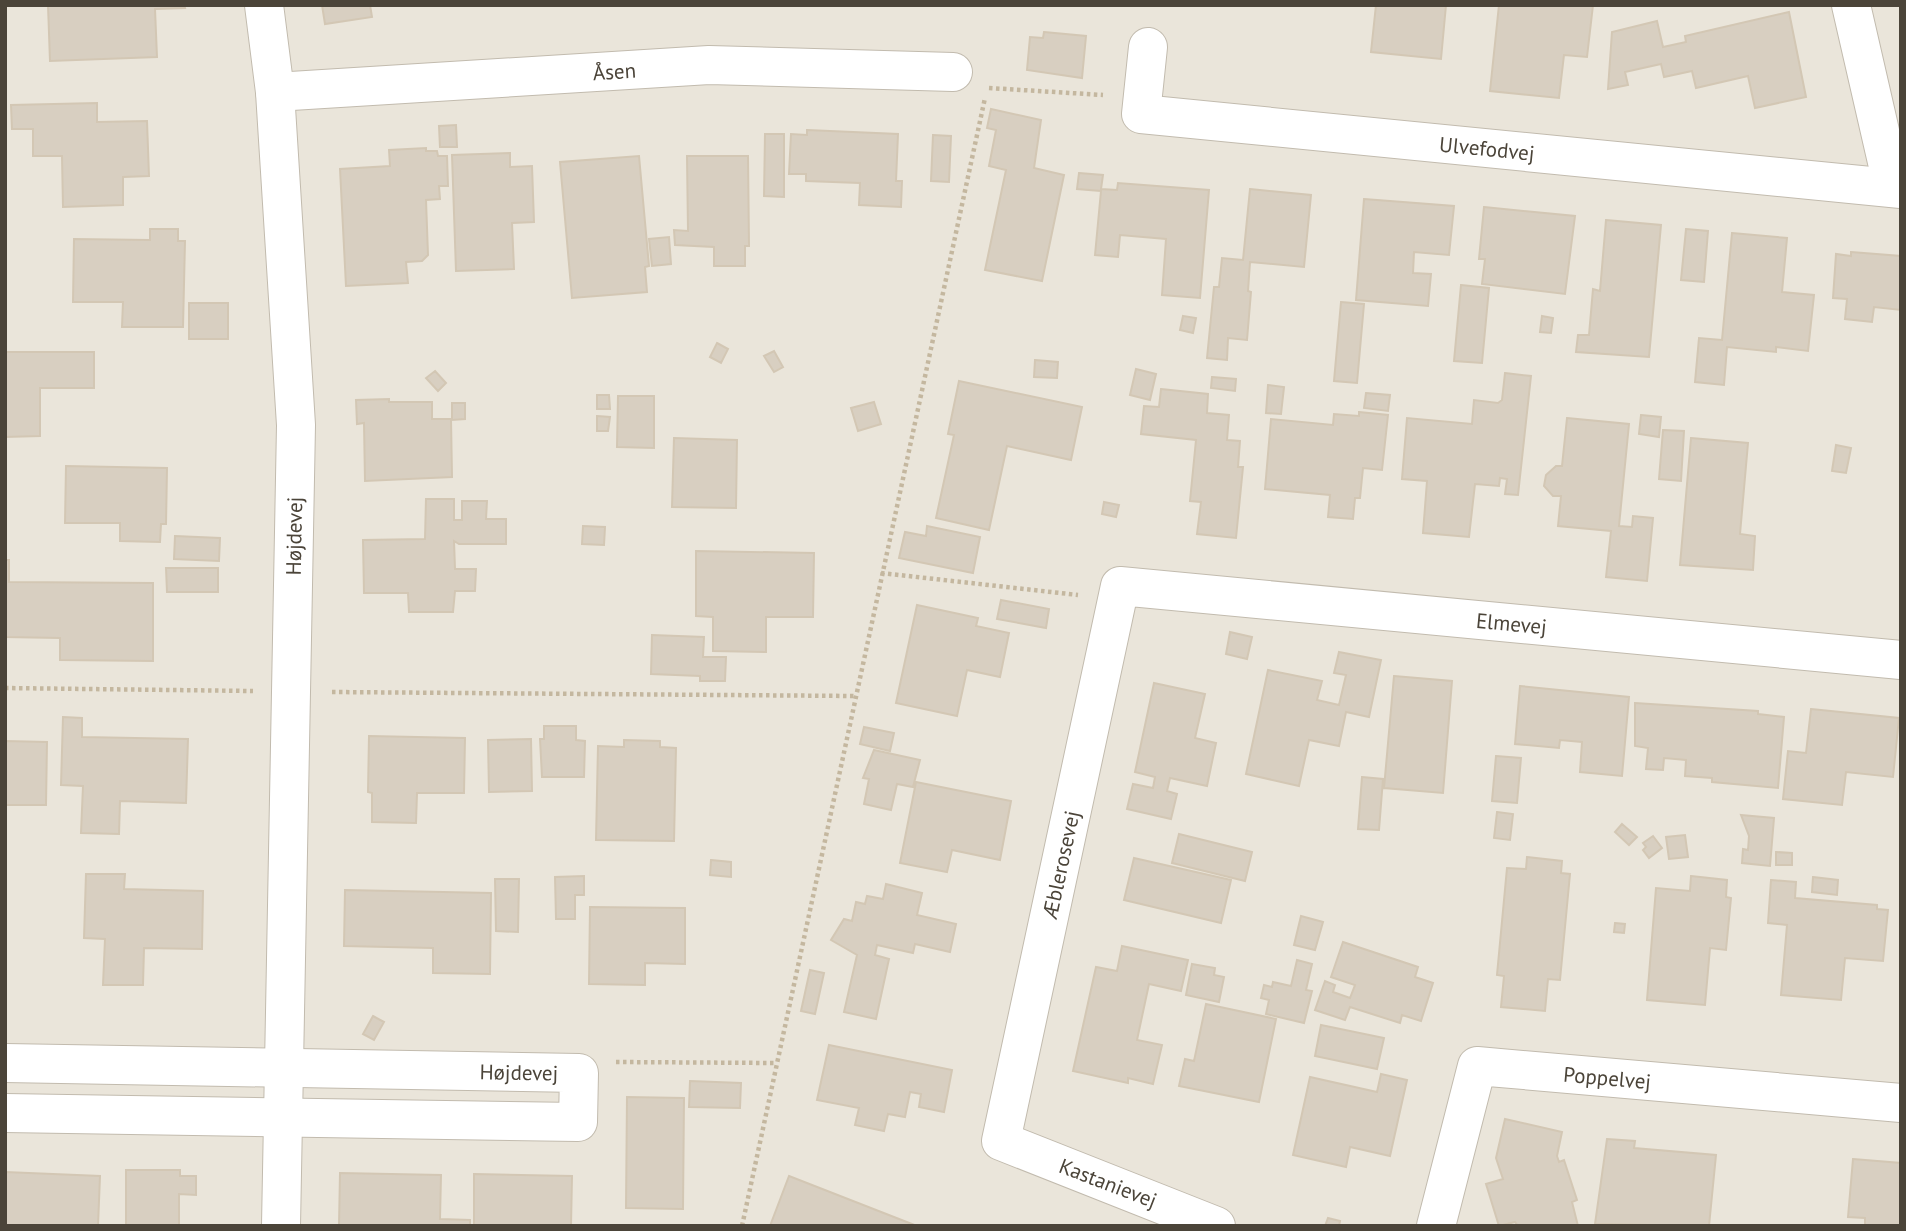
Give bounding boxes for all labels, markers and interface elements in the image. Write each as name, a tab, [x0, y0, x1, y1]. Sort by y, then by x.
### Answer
street label: Åsen	[592, 56, 637, 86]
street label: Ulvefodvej	[1438, 130, 1536, 166]
street label: Højdevej	[280, 496, 308, 576]
street label: Elmevej	[1475, 606, 1548, 640]
street label: Æblerosevej	[1035, 808, 1085, 922]
street label: Højdevej	[479, 1058, 559, 1086]
street label: Poppelvej	[1562, 1060, 1652, 1095]
street label: Kastanievej	[1055, 1152, 1161, 1214]

